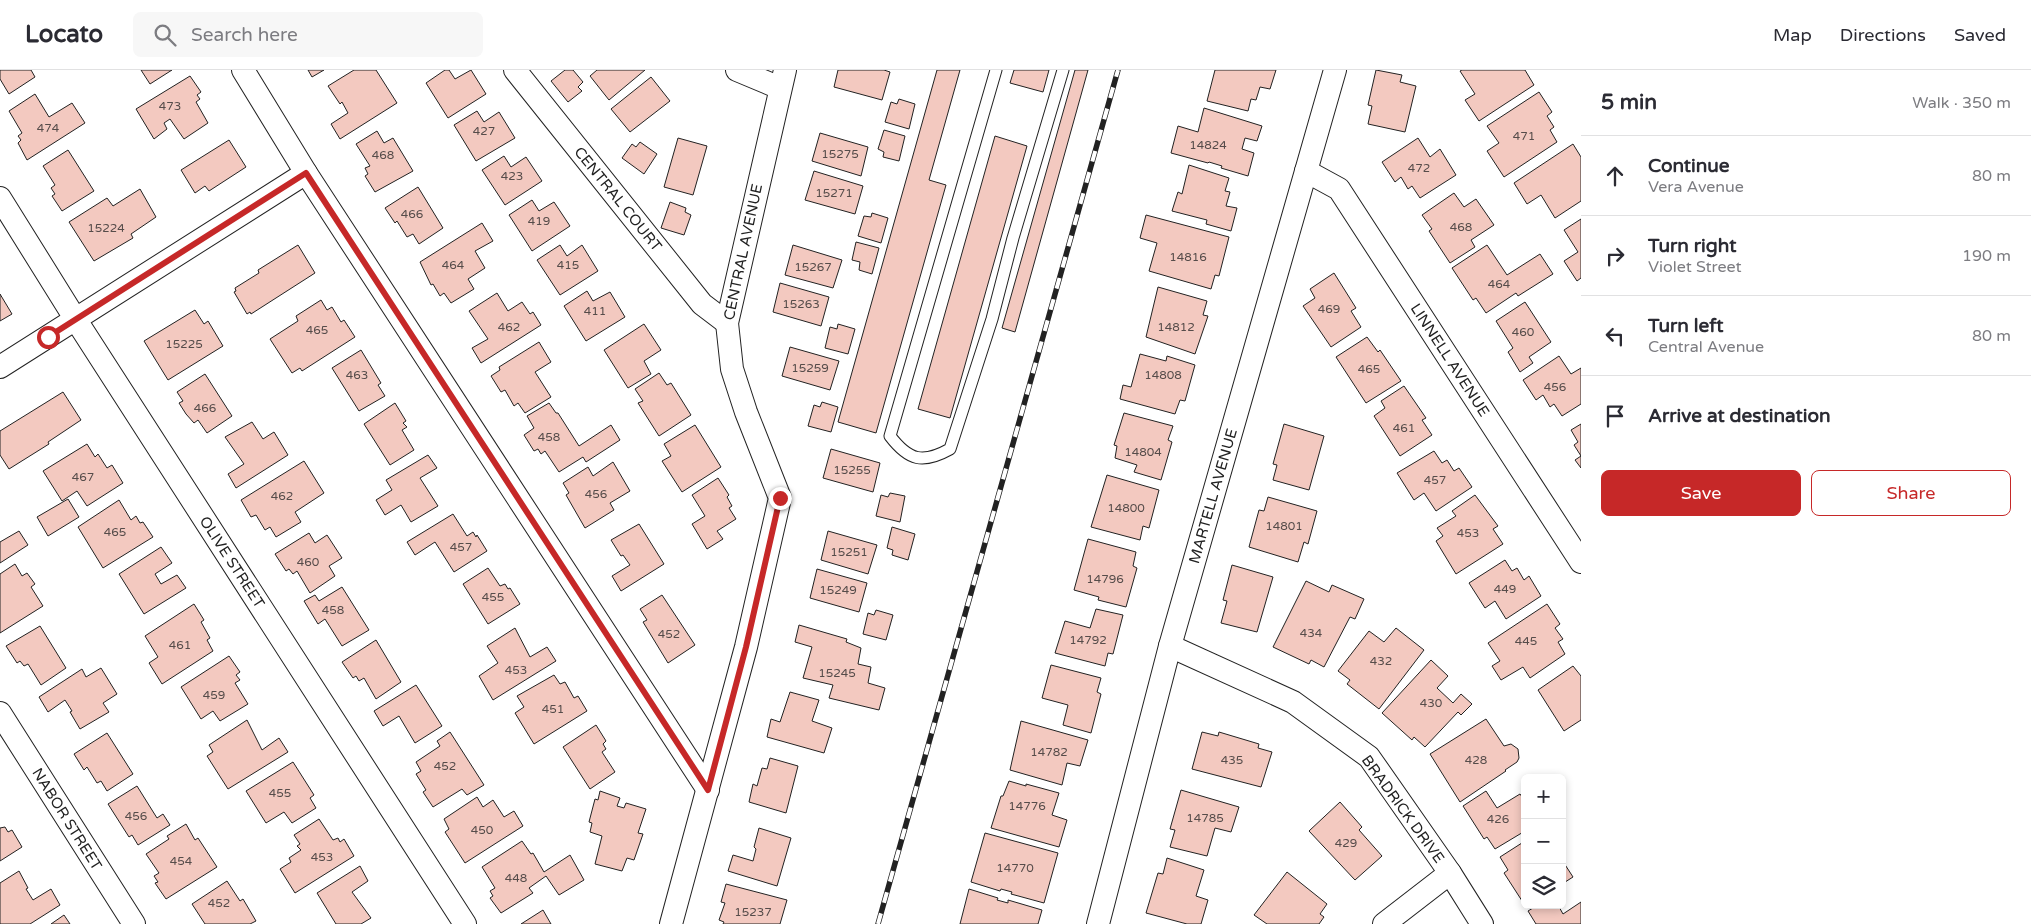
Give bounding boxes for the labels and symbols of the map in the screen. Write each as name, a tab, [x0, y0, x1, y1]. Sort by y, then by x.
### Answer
house number: 473	[159, 99, 181, 113]
house number: 474	[37, 121, 60, 135]
house number: 427	[473, 124, 495, 138]
house number: 471	[1513, 129, 1535, 143]
house number: 14824	[1189, 138, 1227, 152]
street label: CENTRAL COURT	[570, 143, 666, 255]
house number: 15275	[821, 147, 859, 161]
house number: 468	[372, 148, 394, 162]
house number: 472	[1408, 161, 1430, 175]
house number: 423	[501, 169, 523, 183]
street label: CENTRAL AVENUE	[720, 182, 766, 322]
house number: 15271	[815, 186, 853, 200]
house number: 466	[401, 207, 423, 221]
house number: 419	[528, 214, 550, 228]
house number: 468	[1450, 220, 1472, 234]
house number: 15224	[87, 221, 125, 235]
house number: 14816	[1169, 250, 1207, 264]
house number: 464	[442, 258, 465, 272]
house number: 415	[557, 258, 579, 272]
house number: 15267	[794, 260, 832, 274]
house number: 464	[1488, 277, 1511, 291]
house number: 15263	[782, 297, 820, 311]
street label: LINNELL AVENUE	[1407, 300, 1493, 420]
house number: 469	[1318, 302, 1340, 316]
house number: 411	[584, 304, 606, 318]
house number: 462	[498, 320, 520, 334]
house number: 14812	[1157, 320, 1195, 334]
house number: 465	[306, 323, 328, 337]
house number: 460	[1512, 325, 1535, 339]
route start	[37, 326, 60, 349]
house number: 15225	[165, 337, 203, 351]
house number: 15259	[791, 361, 829, 375]
house number: 465	[1358, 362, 1380, 376]
house number: 463	[346, 368, 368, 382]
house number: 14808	[1144, 368, 1182, 382]
house number: 456	[1544, 380, 1566, 394]
house number: 466	[194, 401, 216, 415]
house number: 461	[1393, 421, 1415, 435]
street label: MARTELL AVENUE	[1185, 426, 1241, 566]
house number: 458	[538, 430, 560, 444]
house number: 14804	[1124, 445, 1162, 459]
house number: 15255	[833, 463, 871, 477]
house number: 467	[72, 470, 94, 484]
house number: 457	[1424, 473, 1446, 487]
house number: 456	[585, 487, 607, 501]
route end	[769, 487, 792, 510]
house number: 462	[271, 489, 293, 503]
house number: 14800	[1107, 501, 1145, 515]
street label: OLIVE STREET	[196, 513, 268, 611]
house number: 14801	[1265, 519, 1303, 533]
house number: 465	[104, 525, 126, 539]
house number: 453	[1457, 526, 1479, 540]
house number: 457	[450, 540, 472, 554]
house number: 15251	[830, 545, 868, 559]
house number: 460	[297, 555, 320, 569]
house number: 14796	[1086, 572, 1124, 586]
house number: 449	[1494, 582, 1516, 596]
house number: 15249	[819, 583, 857, 597]
house number: 455	[482, 590, 504, 604]
house number: 458	[322, 603, 344, 617]
house number: 434	[1300, 626, 1323, 640]
house number: 452	[658, 627, 680, 641]
house number: 14792	[1069, 633, 1107, 647]
house number: 445	[1515, 634, 1537, 648]
house number: 461	[169, 638, 191, 652]
house number: 432	[1370, 654, 1392, 668]
house number: 453	[505, 663, 527, 677]
house number: 15245	[818, 666, 856, 680]
house number: 459	[203, 688, 225, 702]
house number: 430	[1420, 696, 1443, 710]
house number: 451	[542, 702, 564, 716]
house number: 14782	[1030, 745, 1068, 759]
street label: BRADRICK DRIVE	[1358, 752, 1448, 866]
house number: 435	[1221, 753, 1243, 767]
house number: 428	[1465, 753, 1487, 767]
house number: 452	[434, 759, 456, 773]
street label: NABOR STREET	[28, 765, 106, 873]
house number: 455	[269, 786, 291, 800]
house number: 14776	[1008, 799, 1046, 813]
house number: 456	[125, 809, 147, 823]
house number: 14785	[1186, 811, 1224, 825]
house number: 426	[1487, 812, 1509, 826]
house number: 450	[471, 823, 494, 837]
house number: 429	[1335, 836, 1357, 850]
house number: 453	[311, 850, 333, 864]
house number: 454	[170, 854, 193, 868]
house number: 14770	[996, 861, 1034, 875]
house number: 448	[505, 871, 527, 885]
house number: 452	[208, 896, 230, 910]
house number: 15237	[734, 905, 772, 919]

